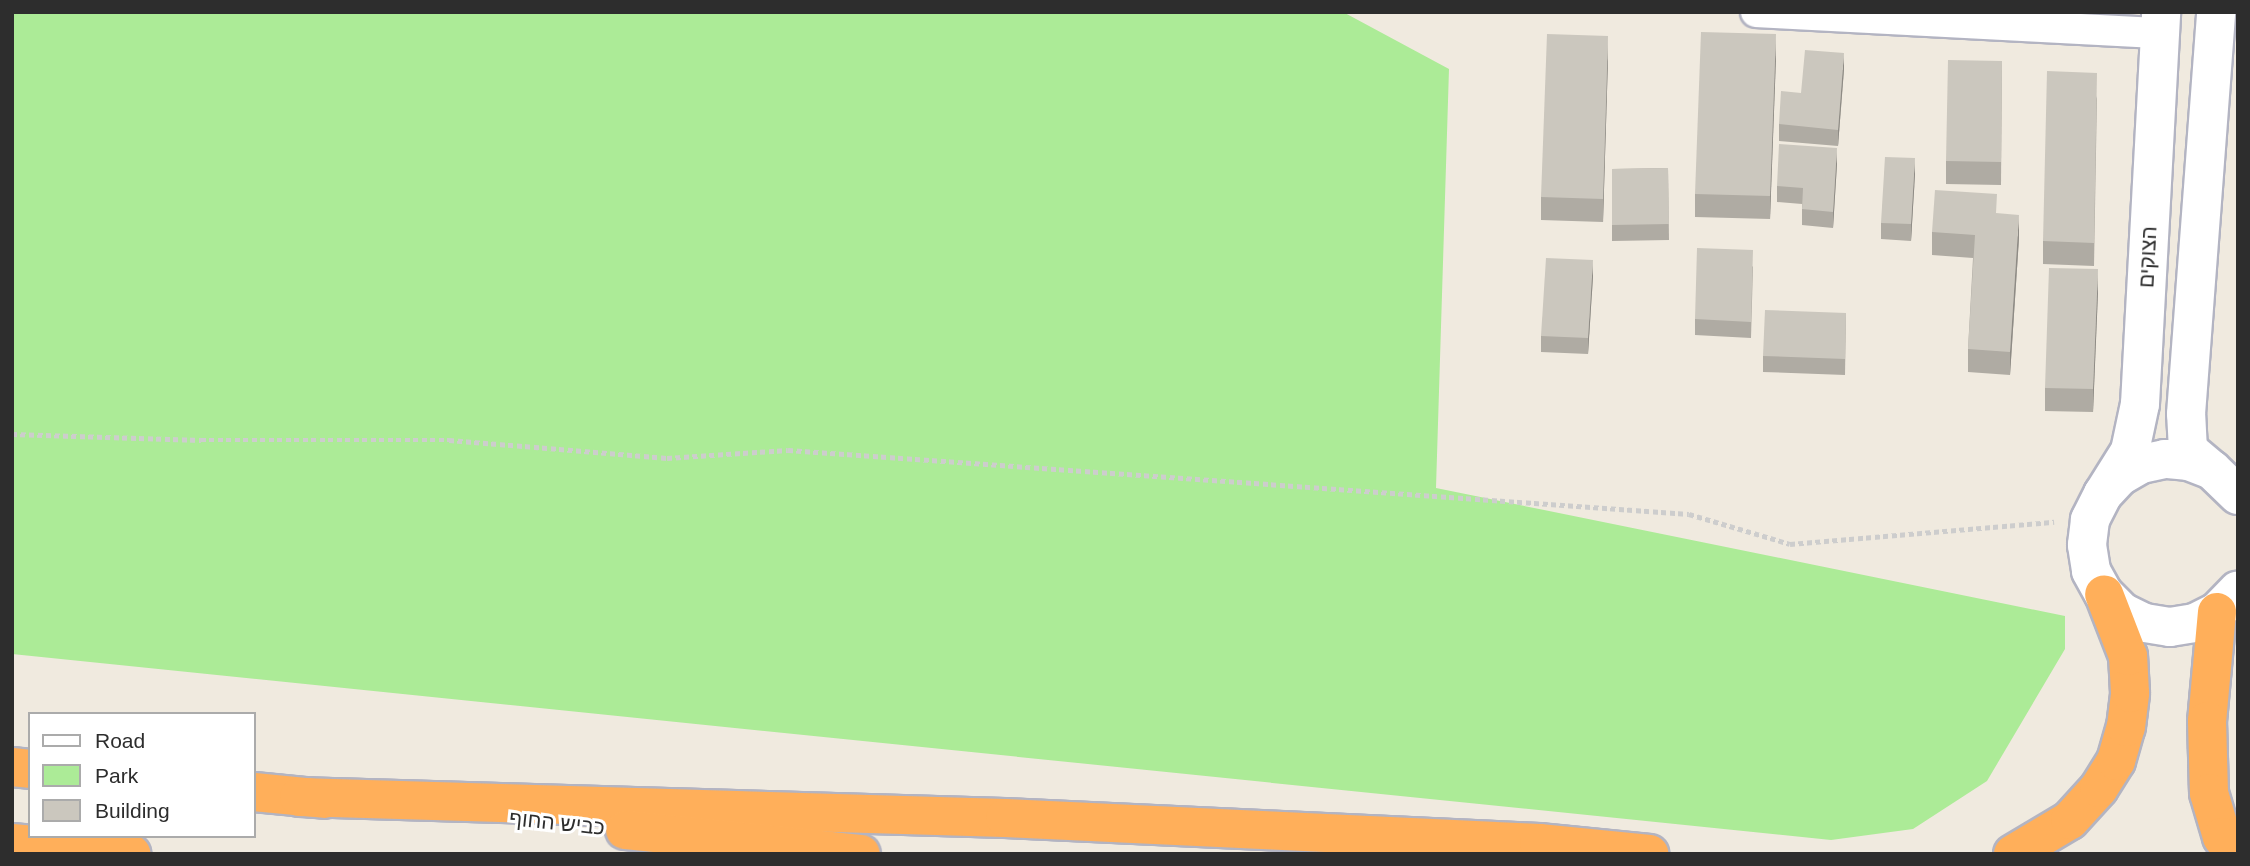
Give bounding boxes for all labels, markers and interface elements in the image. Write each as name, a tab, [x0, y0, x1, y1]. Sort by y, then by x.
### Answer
street label: הצוקים	[2134, 225, 2162, 289]
legend	[28, 712, 256, 838]
text: Road	[95, 729, 145, 752]
text: Park	[95, 764, 138, 787]
text: Building	[95, 799, 170, 822]
street label: כביש החוף	[508, 805, 606, 841]

